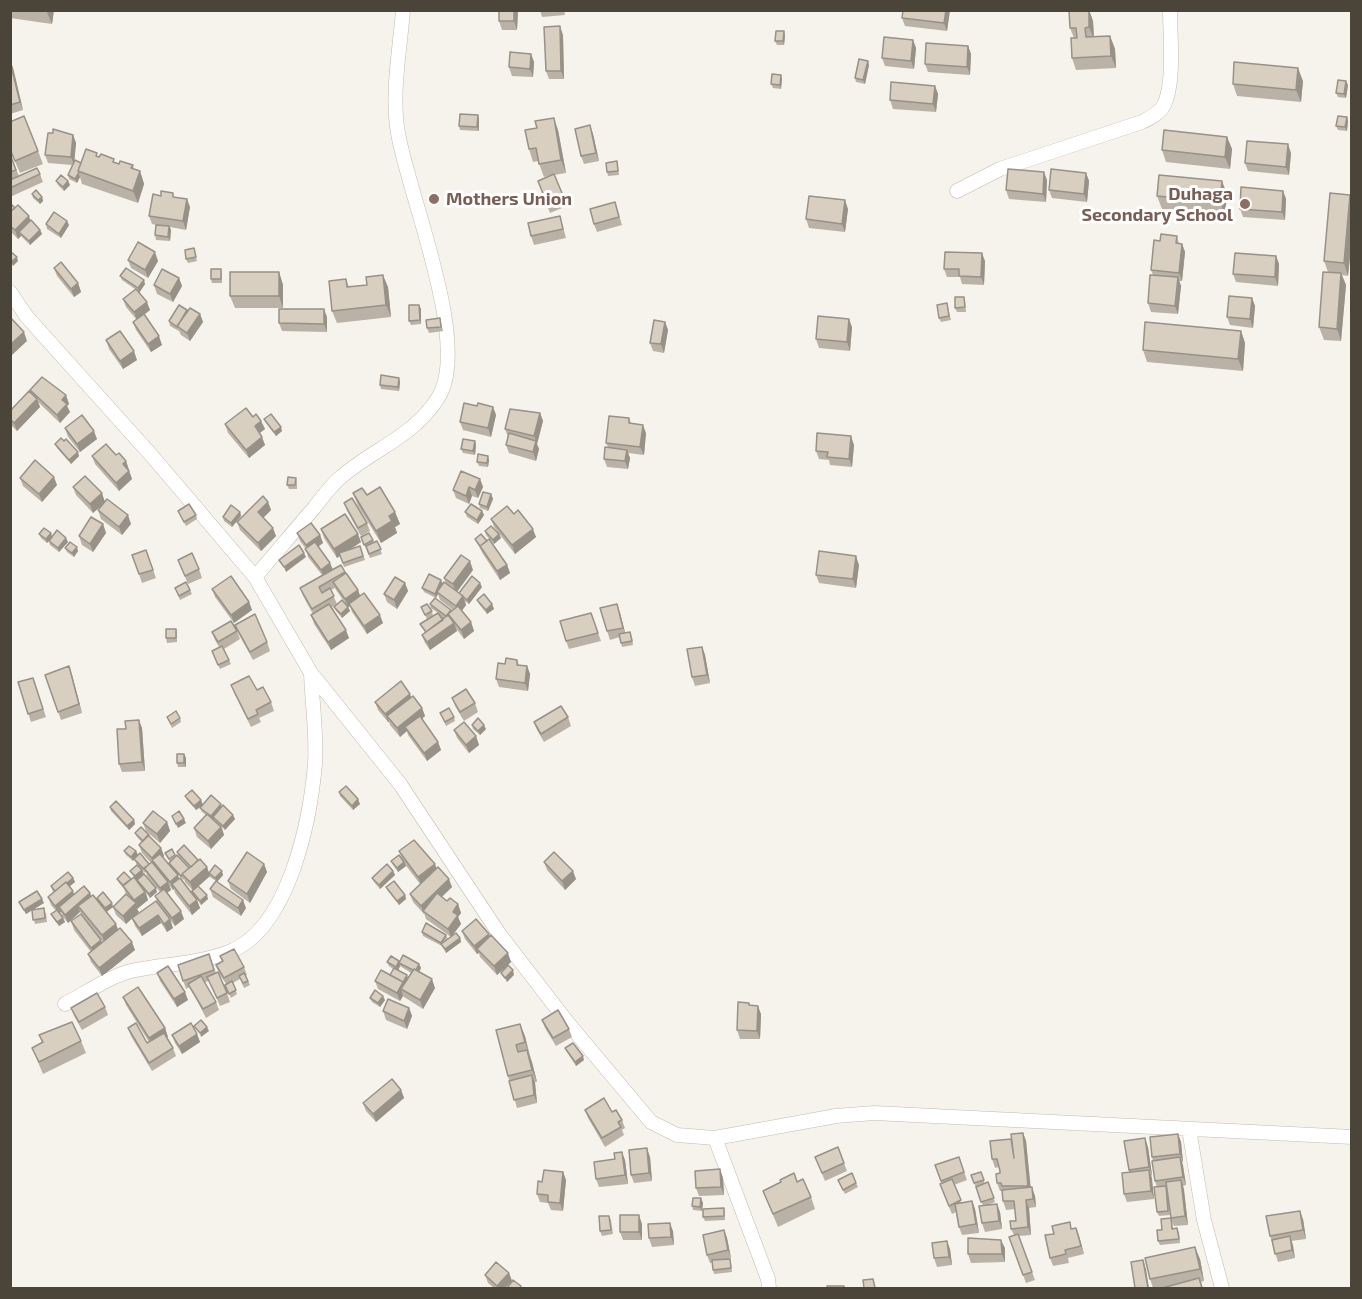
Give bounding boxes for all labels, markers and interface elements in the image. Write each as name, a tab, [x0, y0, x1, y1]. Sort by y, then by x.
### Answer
place label: Duhaga Secondary School	[1081, 183, 1233, 226]
place label: Mothers Union	[446, 188, 572, 210]
marker: Mothers Union	[427, 192, 441, 206]
marker: Duhaga Secondary School	[1238, 197, 1252, 211]

